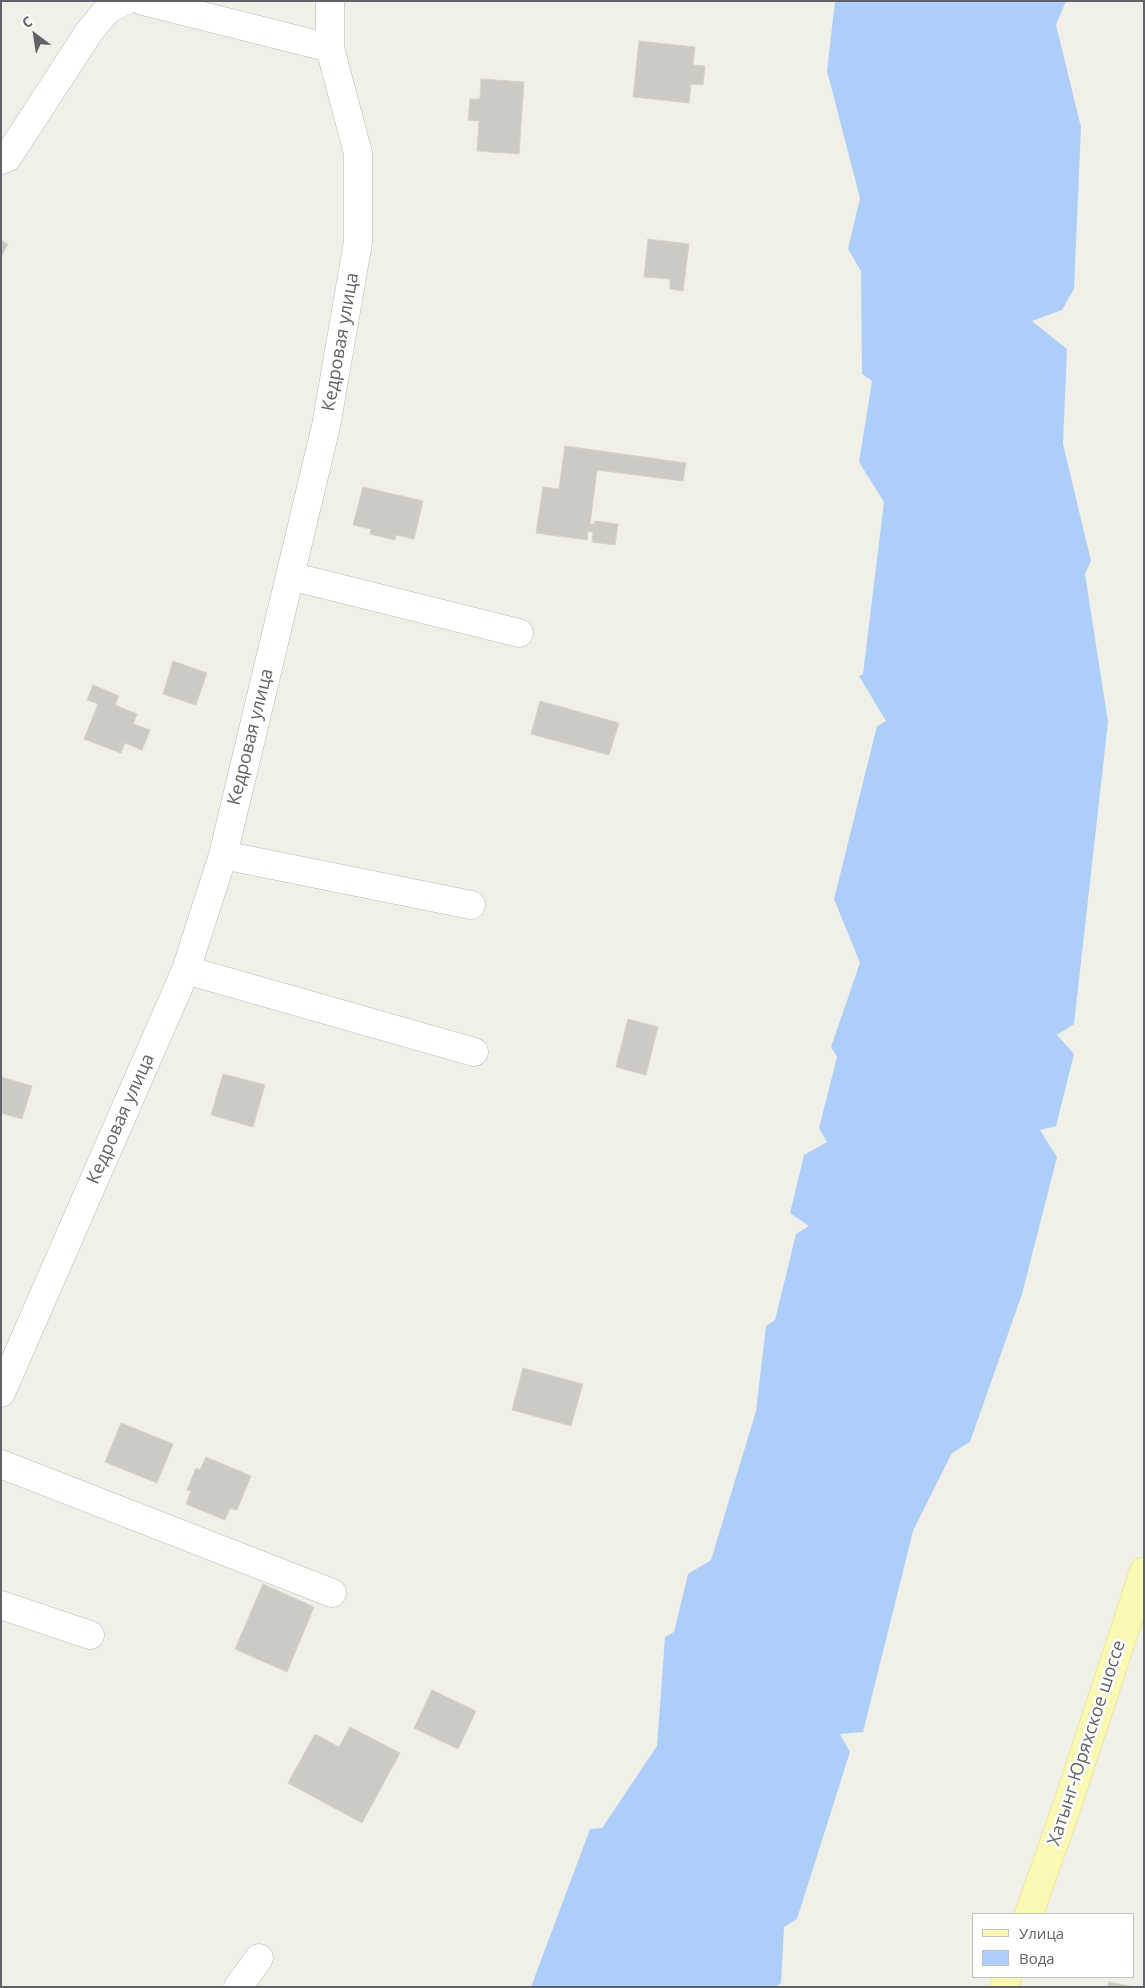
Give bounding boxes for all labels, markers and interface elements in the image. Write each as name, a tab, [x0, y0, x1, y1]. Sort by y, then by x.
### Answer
north arrow	[10, 10, 60, 60]
text: С	[18, 11, 36, 32]
street label: Кедровая улица	[318, 271, 364, 413]
street label: Кедровая улица	[224, 666, 278, 808]
street label: Кедровая улица	[83, 1051, 159, 1187]
street label: Хатынг-Юряхское шоссе	[1044, 1638, 1130, 1848]
legend	[972, 1913, 1135, 1978]
text: Улица	[1019, 1923, 1064, 1943]
text: Вода	[1019, 1948, 1055, 1968]

